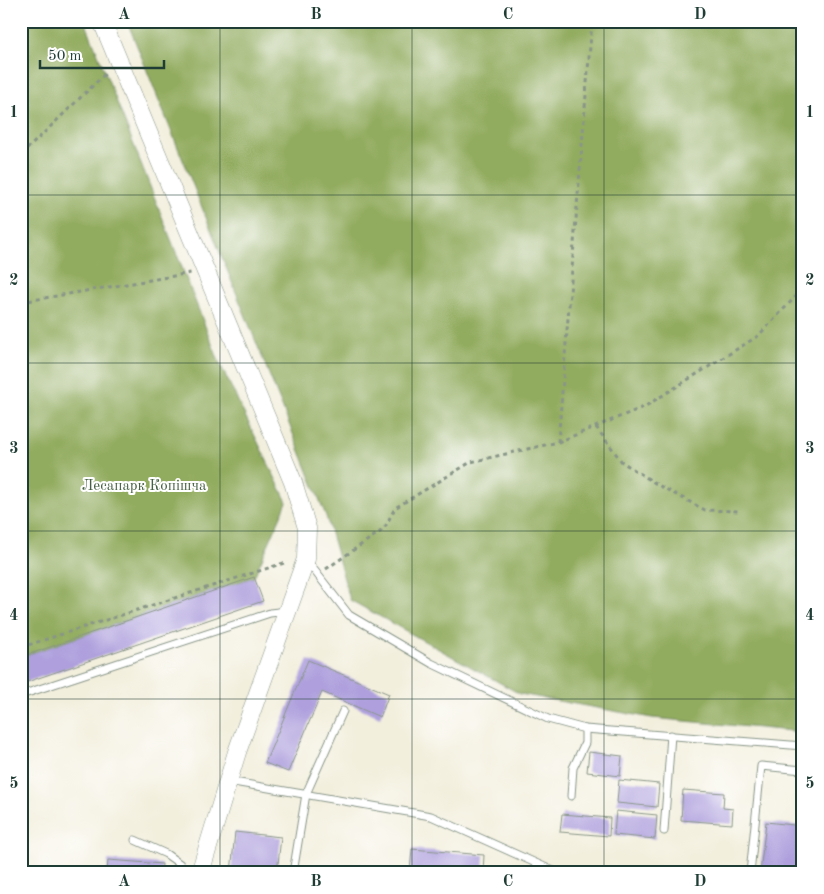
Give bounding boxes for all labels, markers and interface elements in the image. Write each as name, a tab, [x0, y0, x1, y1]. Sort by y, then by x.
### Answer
text: A	[118, 7, 130, 23]
text: B	[310, 7, 322, 23]
text: C	[503, 7, 513, 23]
text: D	[694, 7, 706, 23]
scale bar	[40, 38, 164, 70]
text: 50 m	[48, 49, 82, 64]
text: 1	[9, 105, 19, 121]
text: 1	[805, 105, 815, 121]
text: 2	[9, 273, 19, 289]
text: 2	[805, 273, 815, 289]
text: 3	[9, 441, 19, 457]
text: 3	[805, 441, 815, 457]
park label: Лесапарк Копішча	[82, 479, 207, 494]
text: 4	[9, 608, 19, 624]
text: 4	[805, 608, 815, 624]
text: 5	[9, 776, 19, 792]
text: 5	[805, 776, 815, 792]
text: A	[118, 874, 130, 890]
text: B	[310, 874, 322, 890]
text: C	[503, 874, 513, 890]
text: D	[694, 874, 706, 890]

